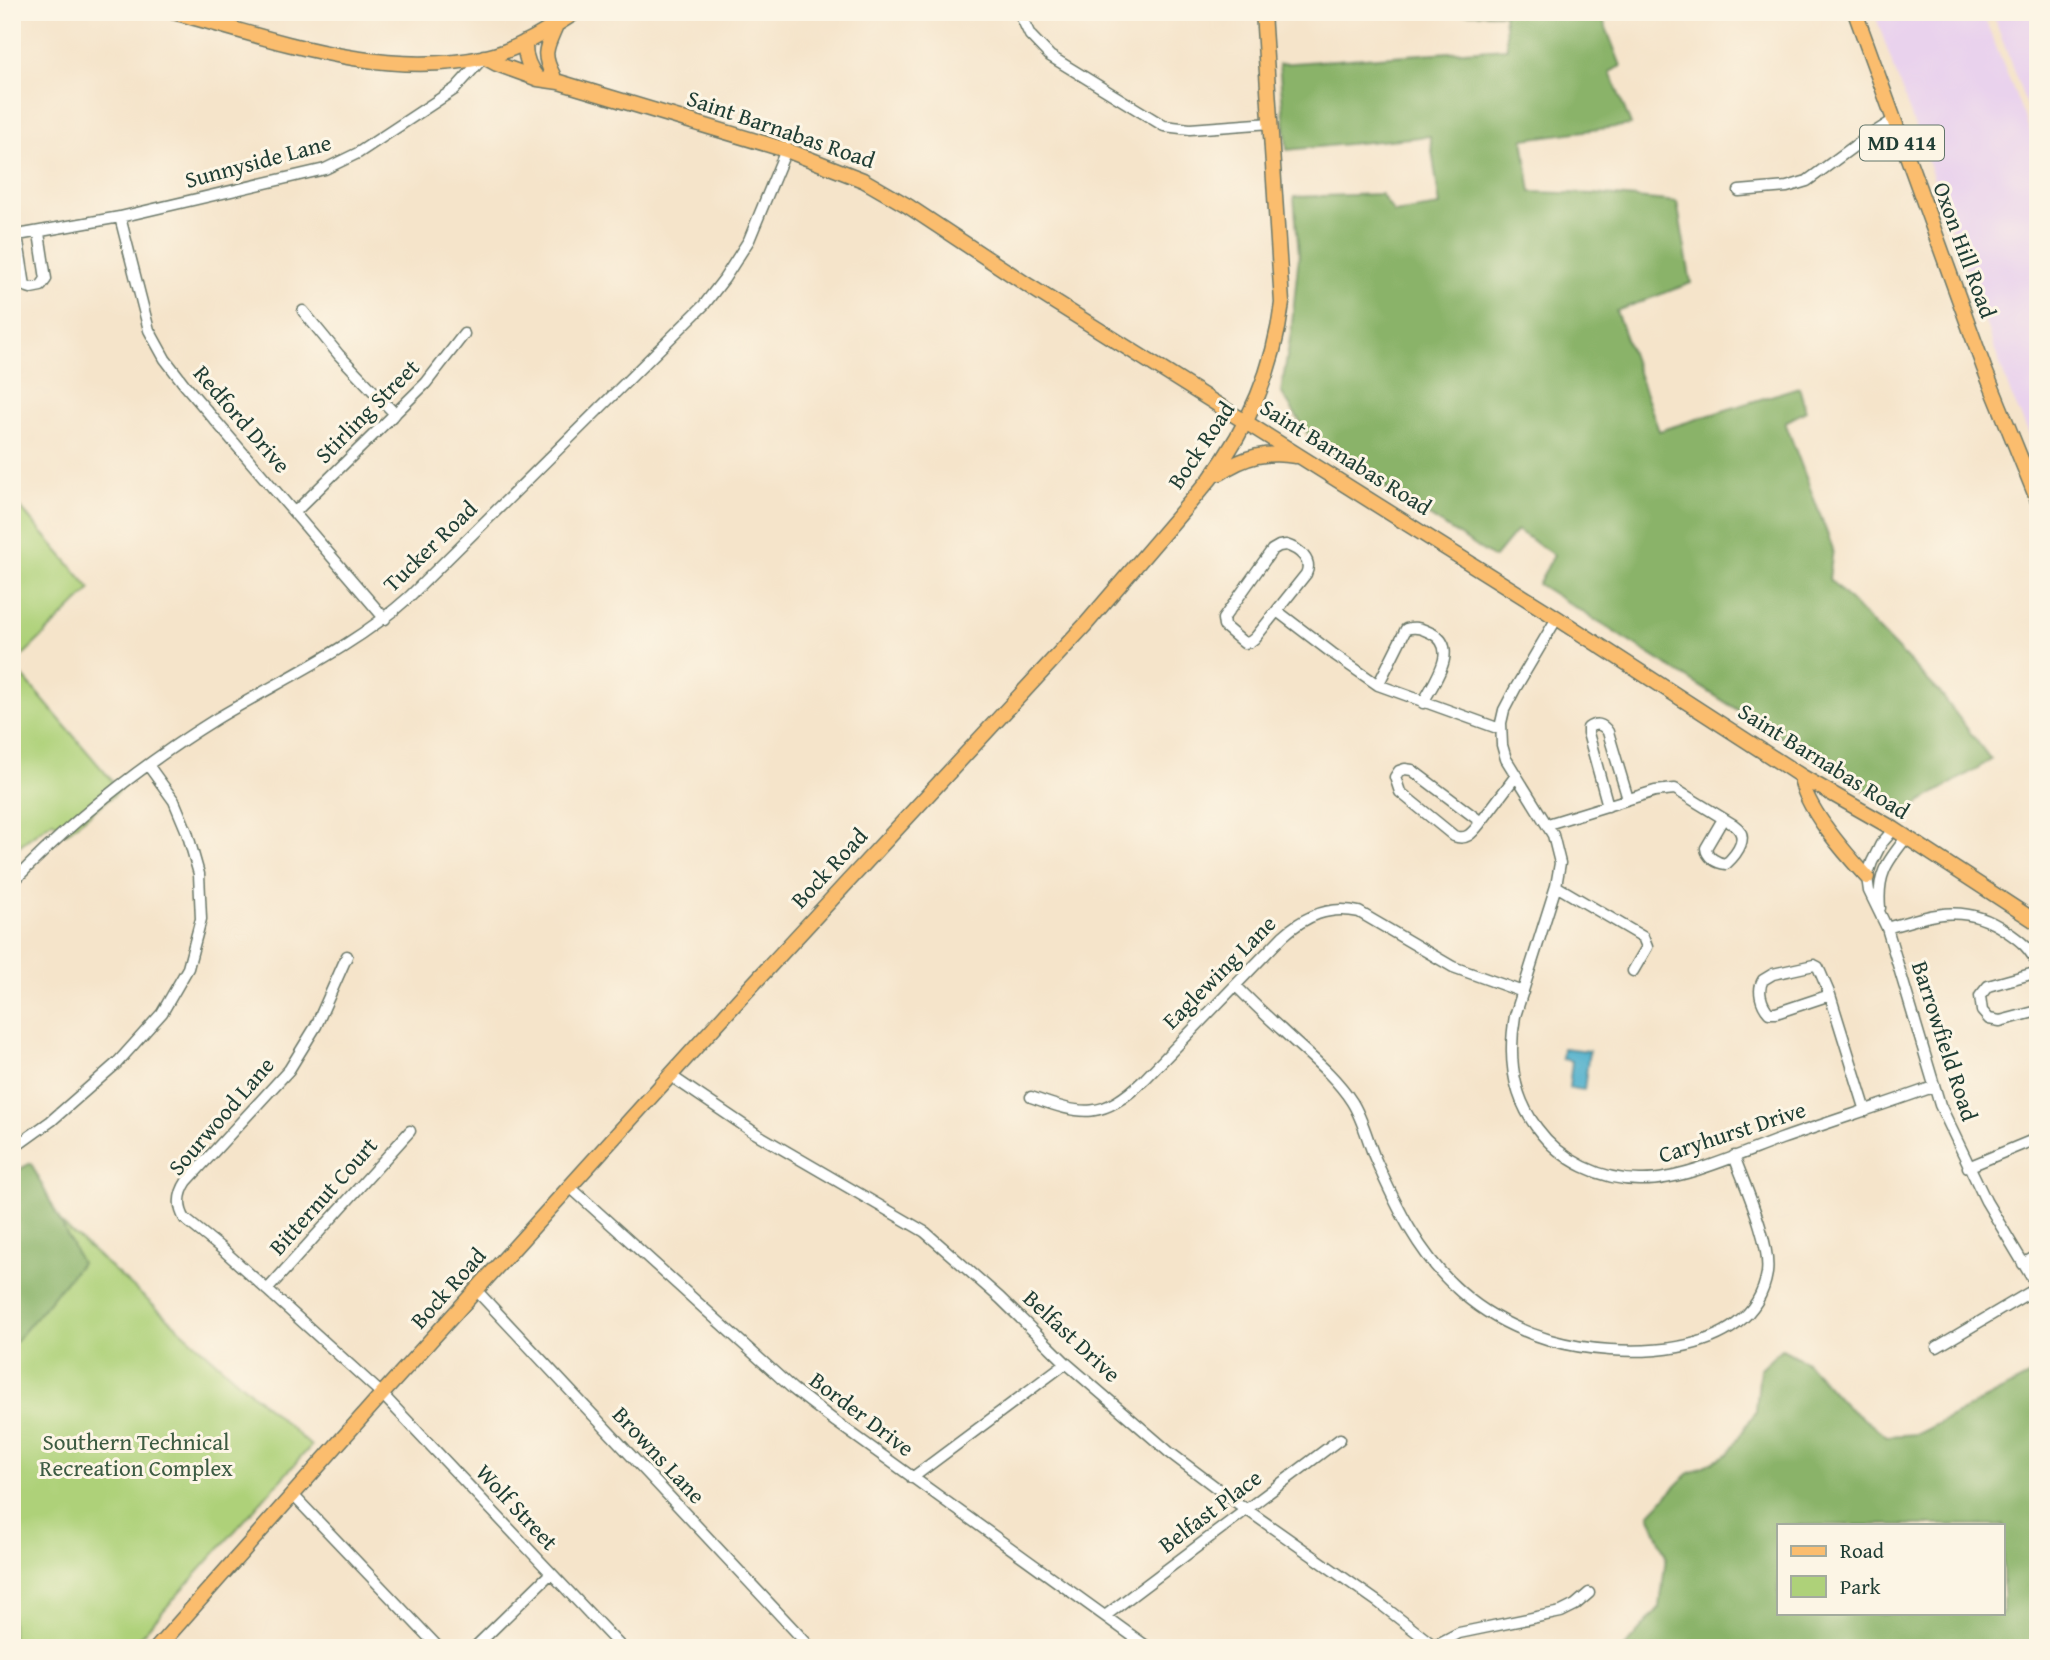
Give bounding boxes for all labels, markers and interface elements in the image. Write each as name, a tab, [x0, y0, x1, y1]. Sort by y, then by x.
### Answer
street label: Saint Barnabas Road	[683, 81, 880, 176]
street label: Sunnyside Lane	[181, 125, 335, 196]
road number: MD 414	[1860, 125, 1944, 160]
street label: Oxon Hill Road	[1926, 177, 2006, 323]
street label: Stirling Street	[307, 351, 426, 470]
street label: Redford Drive	[186, 357, 299, 480]
street label: Saint Barnabas Road	[1254, 390, 1439, 523]
street label: Bock Road	[1159, 394, 1242, 495]
street label: Tucker Road	[375, 492, 485, 599]
street label: Saint Barnabas Road	[1732, 694, 1917, 827]
street label: Bock Road	[783, 819, 875, 915]
street label: Eaglewing Lane	[1154, 907, 1283, 1036]
street label: Barrowfield Road	[1904, 956, 1987, 1126]
street label: Sourwood Lane	[160, 1049, 281, 1182]
street label: Caryhurst Drive	[1654, 1092, 1810, 1171]
street label: Bitternut Court	[261, 1129, 385, 1262]
street label: Bock Road	[402, 1239, 494, 1336]
street label: Belfast Drive	[1016, 1282, 1128, 1389]
street label: Border Drive	[803, 1363, 921, 1464]
street label: Browns Lane	[605, 1399, 713, 1511]
park label: Southern Technical Recreation Complex	[39, 1425, 233, 1484]
street label: Wolf Street	[469, 1456, 566, 1557]
street label: Belfast Place	[1151, 1461, 1268, 1560]
legend	[1777, 1524, 2004, 1614]
text: Road	[1840, 1535, 1885, 1566]
text: Park	[1840, 1571, 1881, 1602]

